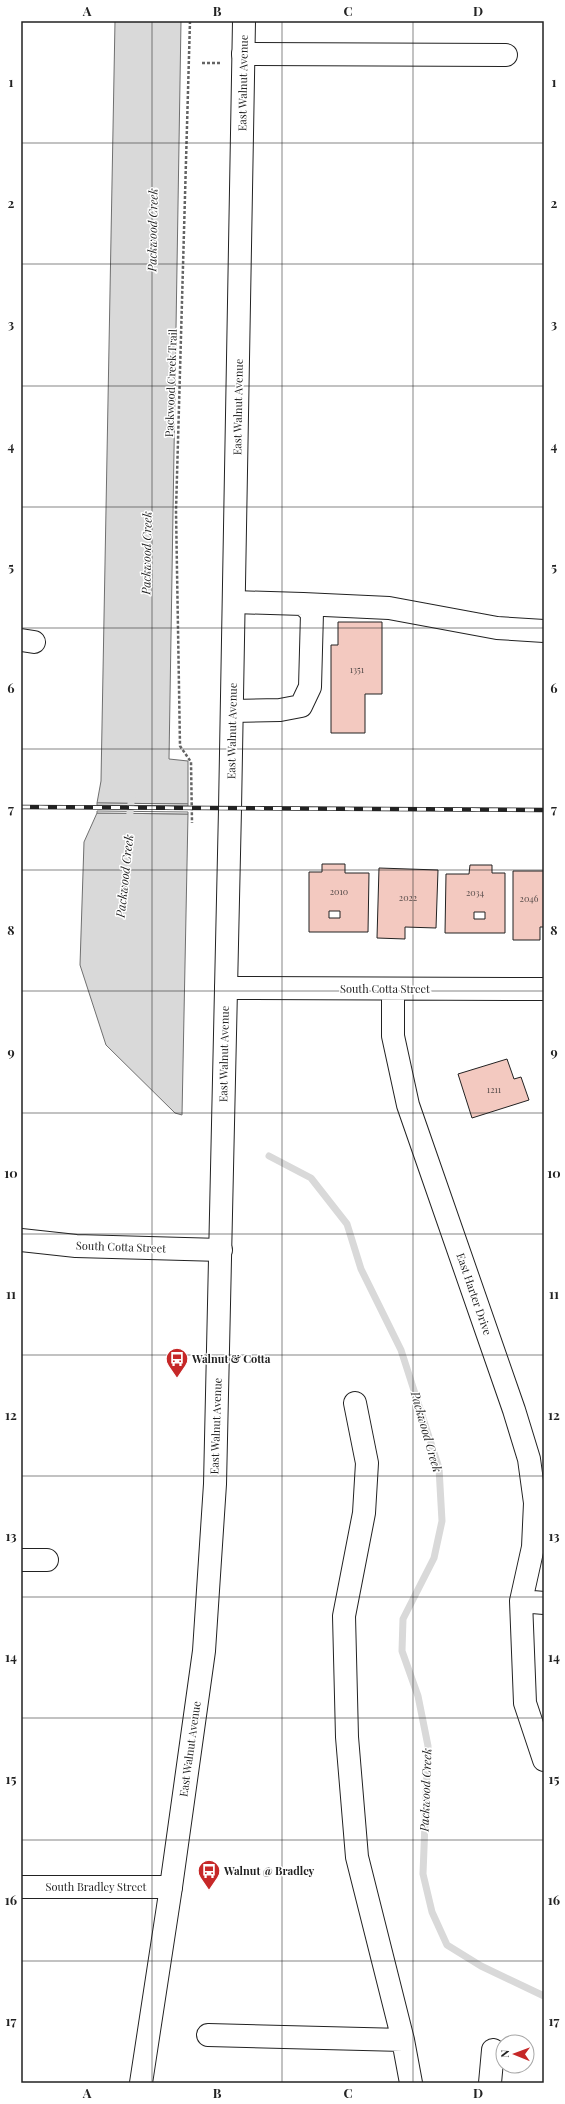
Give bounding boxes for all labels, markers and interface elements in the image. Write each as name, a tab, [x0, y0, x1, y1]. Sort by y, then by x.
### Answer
text: A	[82, 2, 92, 19]
text: B	[213, 2, 222, 19]
text: C	[343, 2, 353, 19]
text: D	[473, 2, 483, 19]
street label: East Walnut Avenue	[234, 34, 251, 131]
text: 1	[9, 73, 14, 90]
text: 1	[552, 73, 557, 90]
water label: Packwood Creek	[143, 188, 161, 273]
text: 2	[8, 194, 15, 211]
text: 2	[551, 194, 558, 211]
text: 3	[8, 315, 14, 332]
text: 3	[551, 315, 557, 332]
street label: Packwood Creek Trail	[161, 329, 180, 437]
street label: East Walnut Avenue	[229, 358, 246, 455]
text: 4	[8, 437, 15, 454]
text: 4	[551, 437, 558, 454]
water label: Packwood Creek	[137, 511, 155, 596]
text: 5	[8, 558, 14, 575]
text: 5	[551, 558, 557, 575]
house number: 1351	[350, 663, 365, 675]
text: 6	[7, 679, 15, 696]
text: 6	[550, 679, 558, 696]
street label: East Walnut Avenue	[223, 682, 240, 779]
text: 7	[8, 800, 14, 817]
text: 7	[551, 800, 557, 817]
water label: Packwood Creek	[112, 834, 136, 919]
house number: 2010	[330, 885, 348, 897]
house number: 2034	[466, 886, 485, 898]
house number: 2022	[399, 891, 417, 903]
house number: 2046	[520, 892, 539, 904]
text: 8	[7, 921, 15, 938]
text: 8	[550, 921, 558, 938]
street label: South Cotta Street	[340, 981, 430, 996]
street label: East Walnut Avenue	[215, 1005, 232, 1102]
text: 9	[7, 1043, 15, 1060]
text: 9	[550, 1043, 558, 1060]
house number: 1211	[487, 1083, 502, 1095]
text: 10	[4, 1164, 18, 1181]
text: 10	[547, 1164, 561, 1181]
street label: South Cotta Street	[76, 1237, 166, 1256]
street label: East Harter Drive	[453, 1251, 496, 1337]
text: 11	[6, 1285, 16, 1302]
text: 11	[549, 1285, 559, 1302]
bus stop icon: Walnut & Cotta	[164, 1346, 190, 1379]
place label: Walnut & Cotta	[191, 1351, 271, 1366]
street label: East Walnut Avenue	[206, 1377, 225, 1474]
water label: Packwood Creek	[407, 1388, 446, 1474]
text: 12	[5, 1406, 17, 1423]
text: 12	[548, 1406, 560, 1423]
text: 13	[5, 1527, 17, 1544]
text: 13	[548, 1527, 560, 1544]
text: 14	[5, 1648, 17, 1665]
text: 14	[548, 1648, 560, 1665]
street label: East Walnut Avenue	[175, 1700, 204, 1798]
water label: Packwood Creek	[416, 1748, 434, 1833]
text: 15	[6, 1770, 16, 1787]
text: 15	[549, 1770, 559, 1787]
bus stop icon: Walnut @ Bradley	[196, 1858, 222, 1891]
place label: Walnut @ Bradley	[223, 1863, 315, 1878]
street label: South Bradley Street	[45, 1879, 147, 1894]
text: 16	[5, 1891, 17, 1908]
text: 16	[548, 1891, 560, 1908]
text: 17	[6, 2012, 17, 2029]
text: 17	[549, 2012, 560, 2029]
north arrow	[495, 2034, 535, 2074]
text: N	[497, 2050, 512, 2058]
text: A	[82, 2084, 92, 2101]
text: B	[213, 2084, 222, 2101]
text: C	[343, 2084, 353, 2101]
text: D	[473, 2084, 483, 2101]

